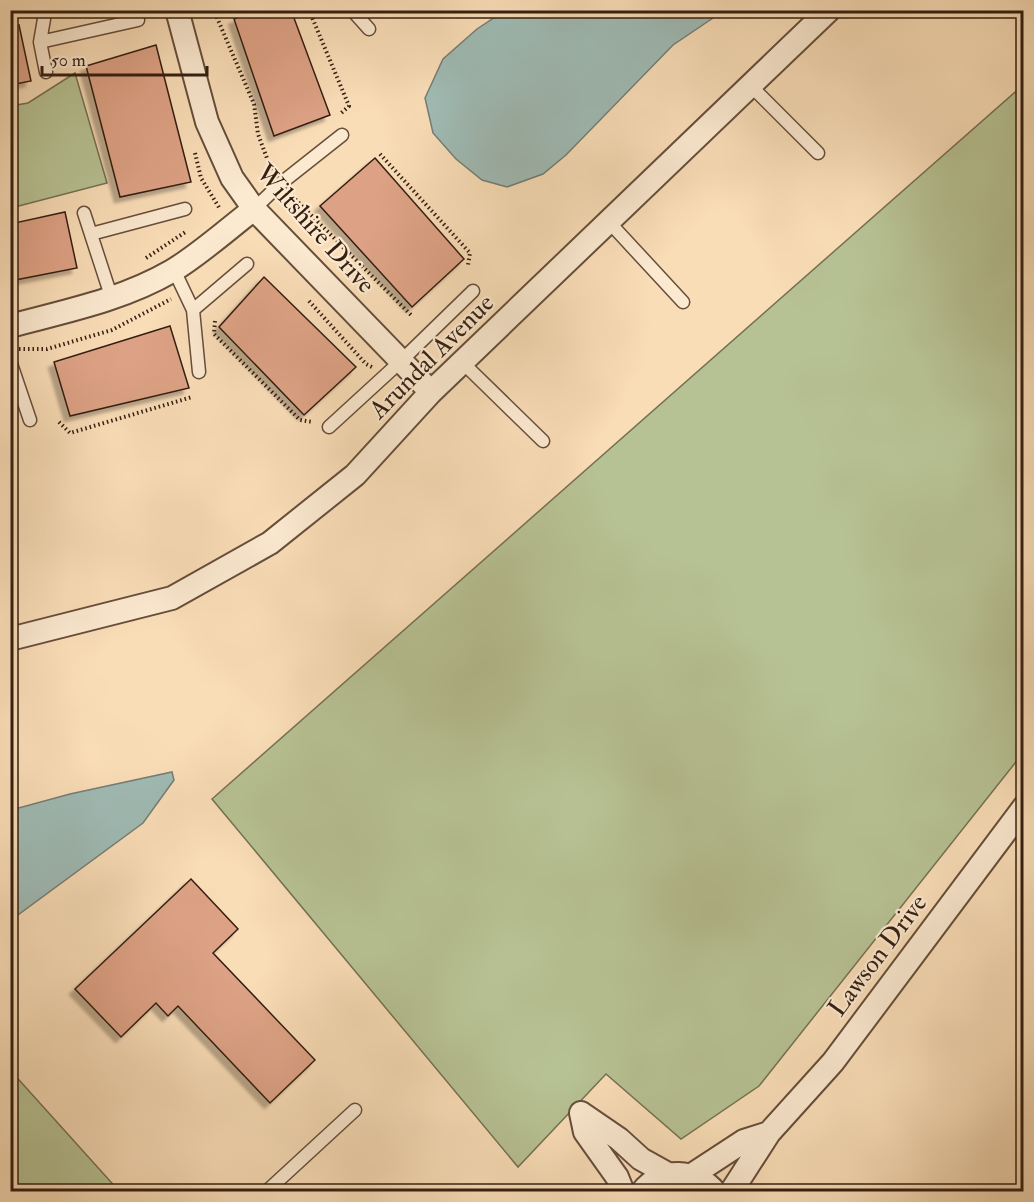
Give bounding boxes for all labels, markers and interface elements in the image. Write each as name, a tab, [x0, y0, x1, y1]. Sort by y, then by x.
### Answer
scale bar	[42, 39, 207, 77]
text: 50 m	[51, 49, 86, 72]
street label: Wiltshire Drive	[248, 157, 382, 300]
street label: Arundal Avenue	[362, 287, 501, 427]
street label: Lawson Drive	[821, 888, 934, 1023]

